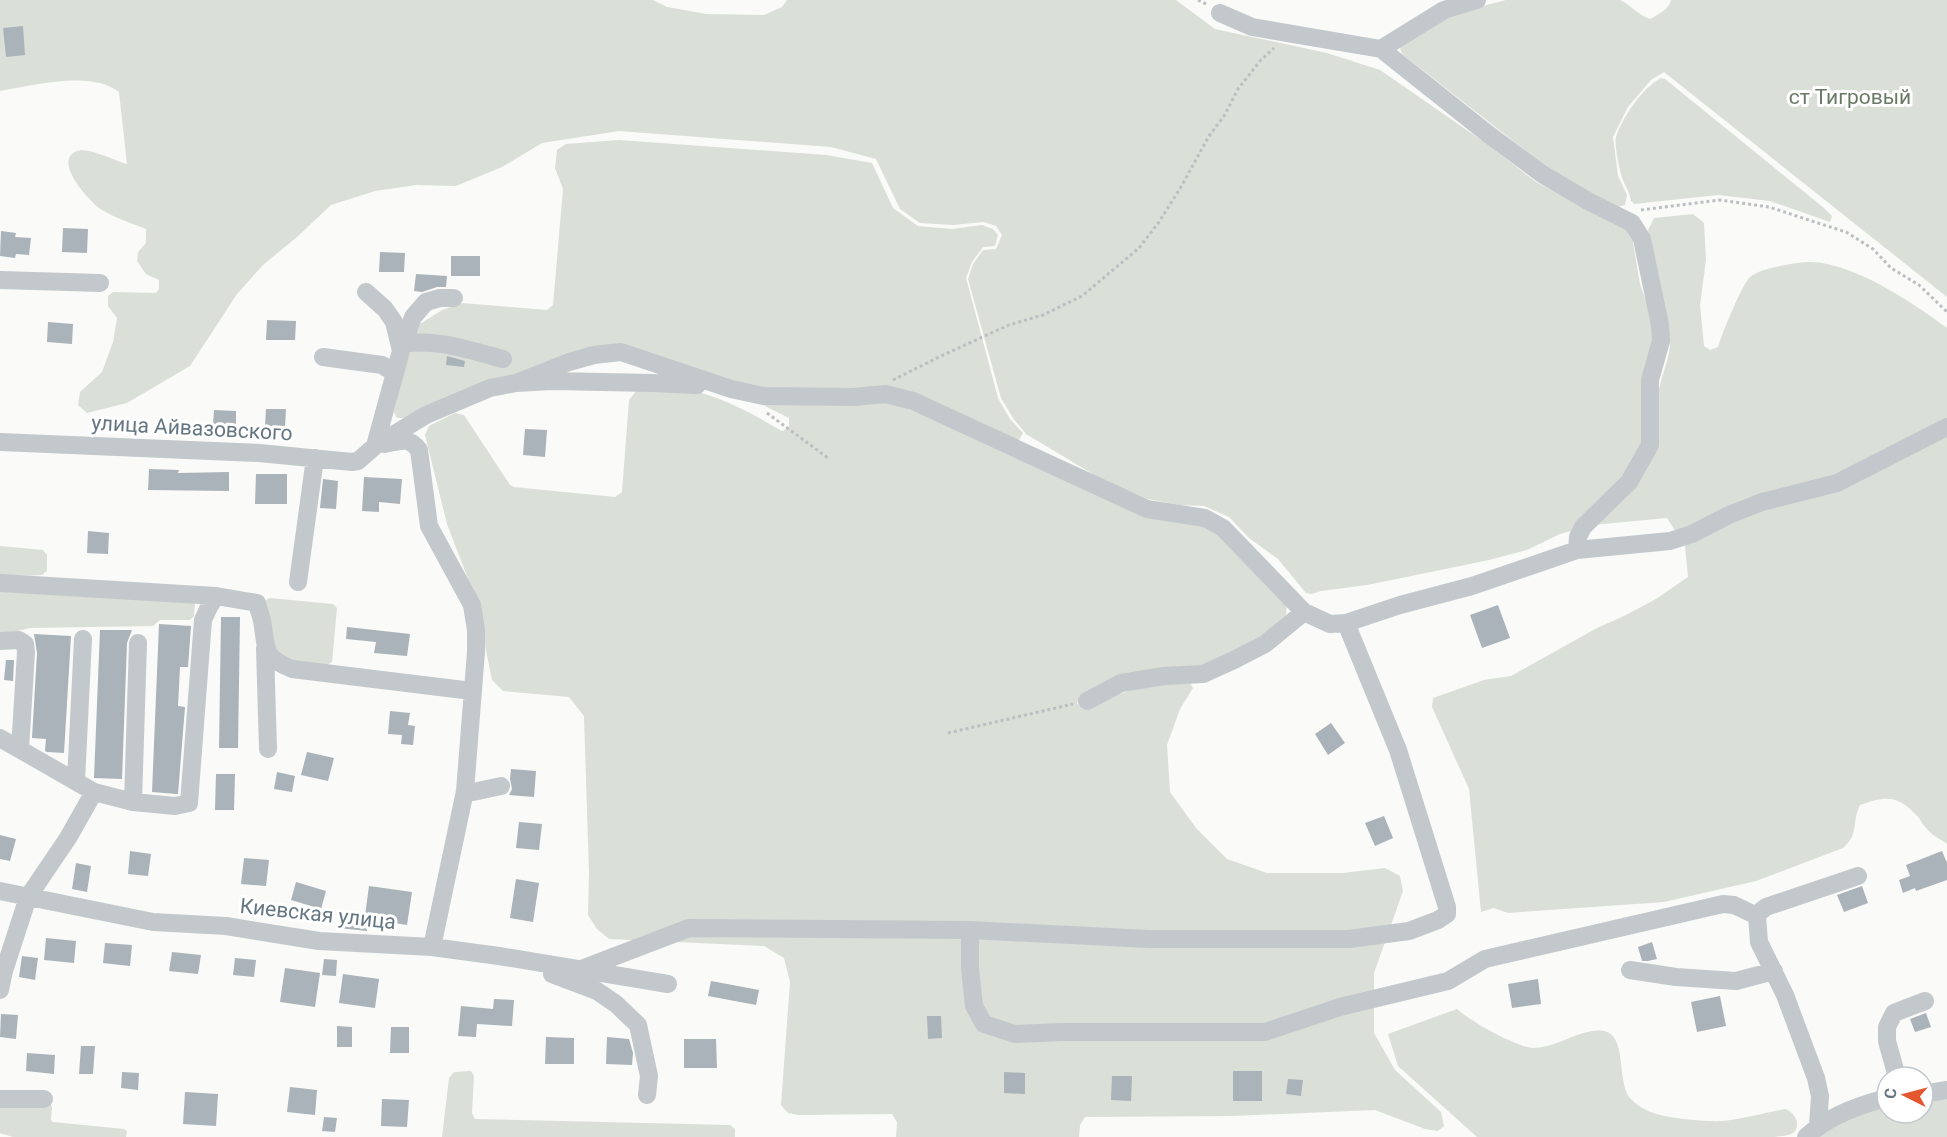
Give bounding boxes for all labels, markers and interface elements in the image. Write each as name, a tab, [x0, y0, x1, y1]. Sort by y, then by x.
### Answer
park label: ст Тигровый	[1789, 85, 1911, 109]
street label: улица Айвазовского	[91, 411, 293, 445]
street label: Киевская улица	[239, 894, 397, 934]
north arrow	[1875, 1065, 1935, 1125]
text: С	[1881, 1087, 1901, 1100]

